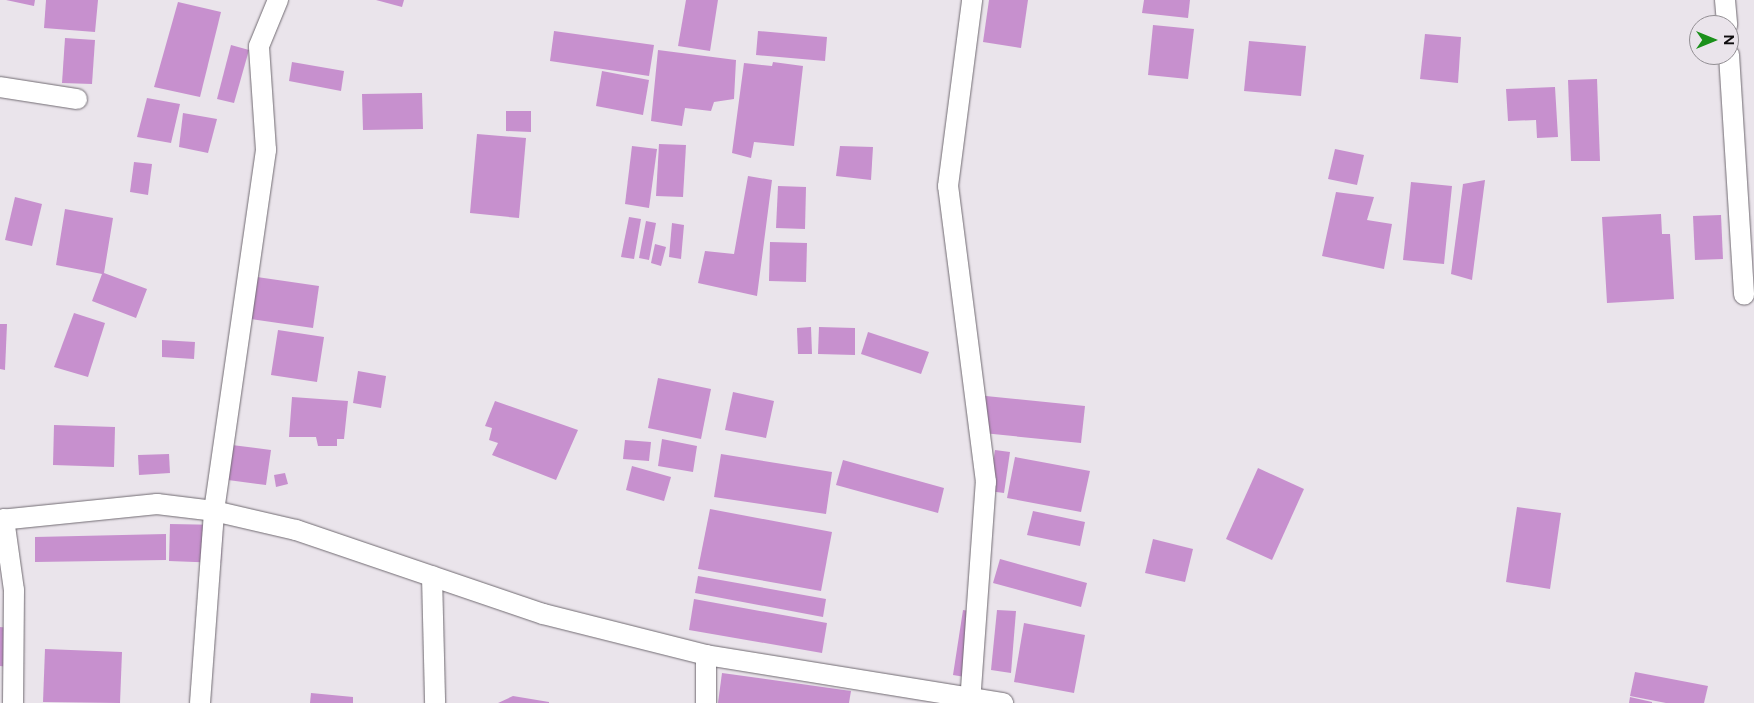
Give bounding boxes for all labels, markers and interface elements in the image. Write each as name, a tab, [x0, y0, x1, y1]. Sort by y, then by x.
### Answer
north arrow	[1689, 15, 1739, 65]
text: N	[1720, 35, 1737, 45]

